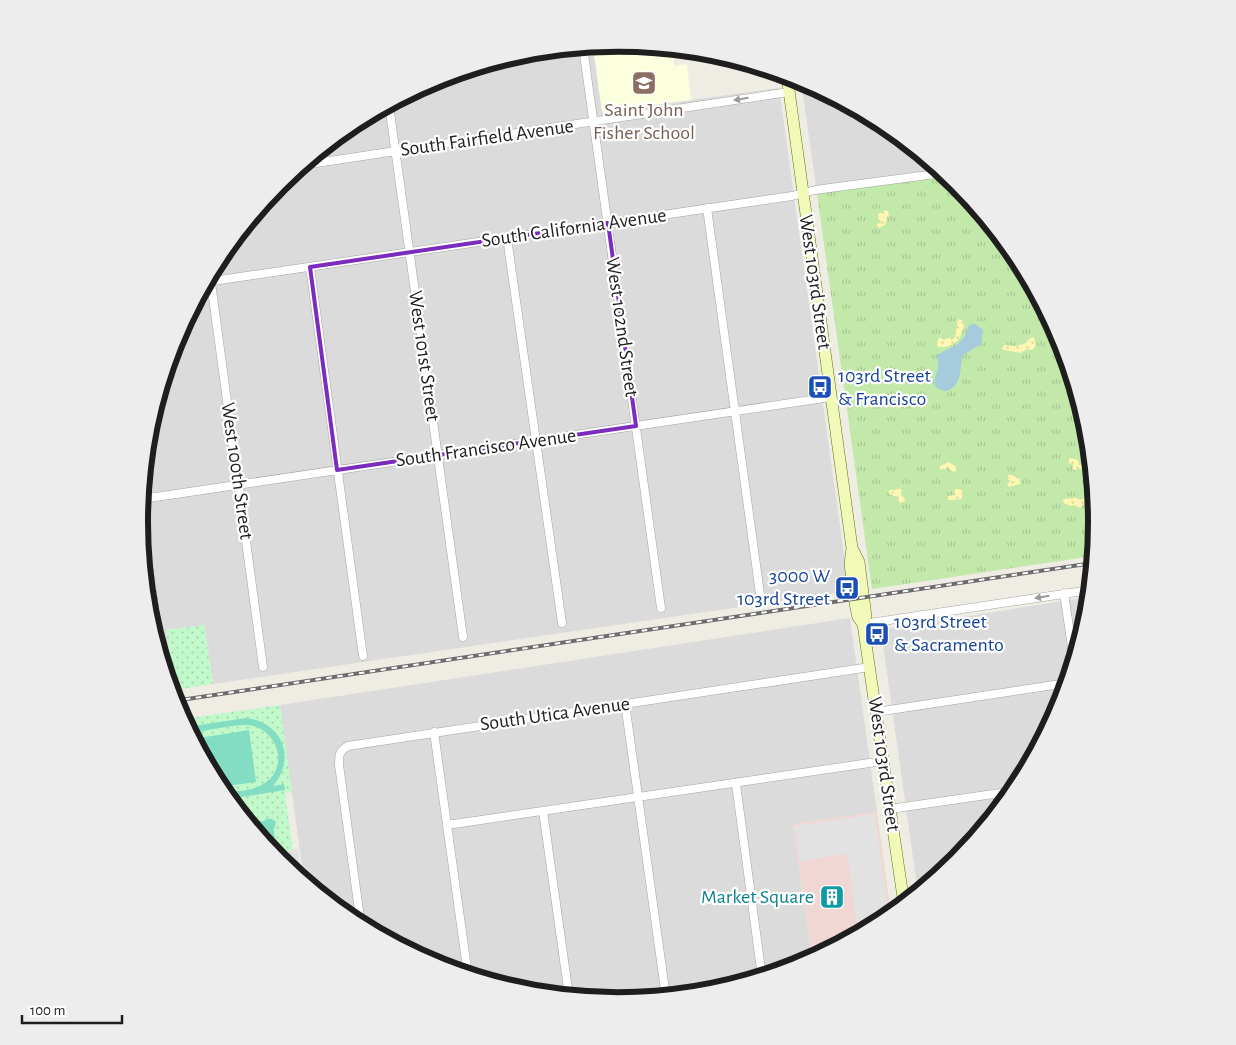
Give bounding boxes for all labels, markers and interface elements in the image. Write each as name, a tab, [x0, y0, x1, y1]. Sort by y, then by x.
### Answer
school or university icon: Saint John Fisher School	[631, 70, 657, 96]
one-way arrow	[733, 96, 749, 104]
place label: Saint John Fisher School	[593, 100, 695, 143]
street label: South Fairfield Avenue	[399, 116, 575, 160]
street label: South California Avenue	[480, 205, 668, 251]
street label: West 103rd Street	[796, 213, 834, 351]
street label: West 102nd Street	[602, 256, 642, 399]
street label: West 101st Street	[405, 289, 443, 423]
place label: 103rd Street & Francisco	[838, 366, 931, 409]
bus stop icon: 103rd Street & Francisco	[807, 374, 833, 400]
street label: West 100th Street	[217, 401, 257, 542]
street label: South Francisco Avenue	[395, 425, 577, 471]
place label: 3000 W 103rd Street	[737, 566, 831, 609]
bus stop icon: 3000 W 103rd Street	[834, 575, 860, 601]
one-way arrow	[1034, 593, 1050, 601]
place label: 103rd Street & Sacramento	[894, 612, 1004, 655]
bus stop icon: 103rd Street & Sacramento	[864, 621, 890, 647]
street label: South Utica Avenue	[479, 694, 631, 734]
street label: West 103rd Street	[865, 695, 903, 833]
building icon: Market Square	[819, 884, 845, 910]
place label: Market Square	[701, 887, 814, 907]
scale bar	[22, 992, 122, 1024]
text: 100 m	[30, 1003, 65, 1018]

